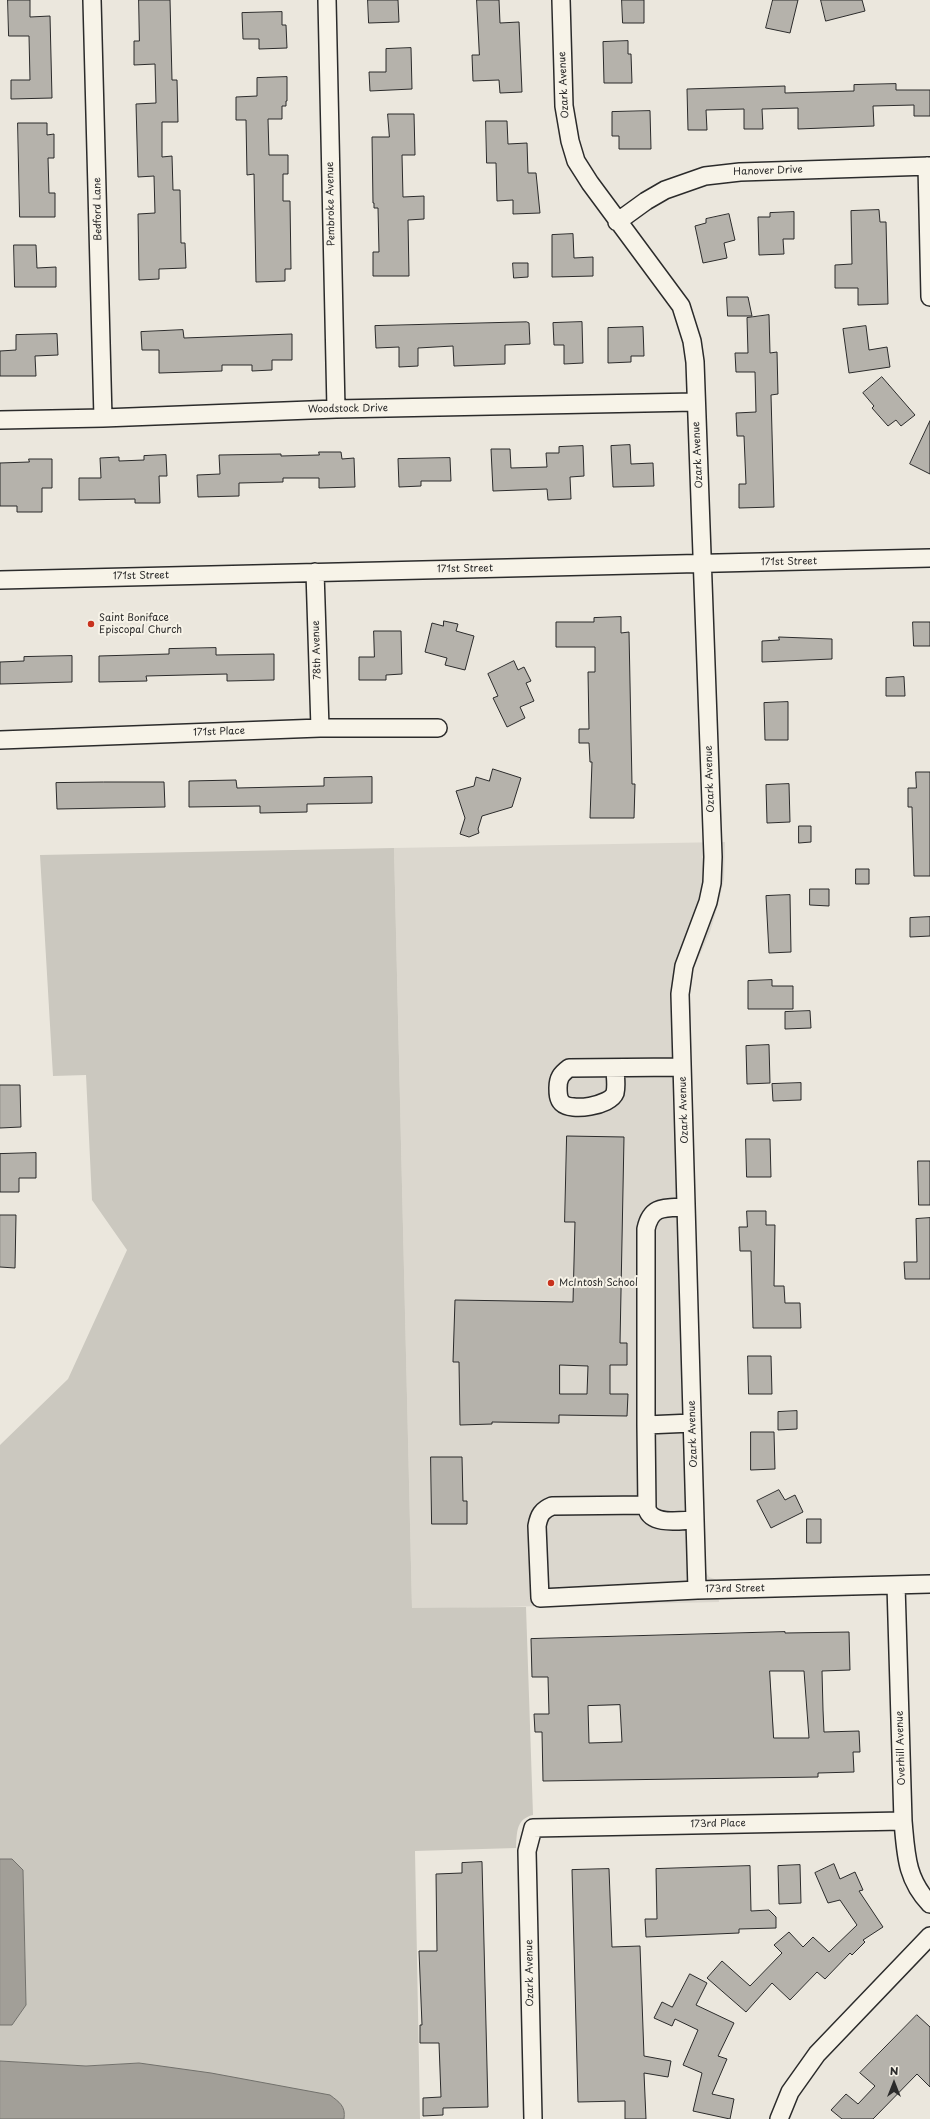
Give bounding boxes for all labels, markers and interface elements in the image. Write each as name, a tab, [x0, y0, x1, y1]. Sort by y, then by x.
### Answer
street label: Ozark Avenue	[556, 51, 572, 119]
street label: Pembroke Avenue	[324, 162, 338, 246]
street label: Hanover Drive	[733, 164, 803, 178]
street label: Bedford Lane	[91, 177, 105, 241]
street label: Woodstock Drive	[308, 402, 388, 416]
street label: Ozark Avenue	[690, 421, 706, 489]
street label: 171st Street	[761, 556, 817, 568]
street label: 171st Street	[437, 563, 493, 575]
street label: 171st Street	[113, 570, 169, 582]
place label: Saint Boniface Episcopal Church	[99, 612, 182, 636]
marker: Saint Boniface Episcopal Church	[86, 619, 96, 629]
street label: 78th Avenue	[310, 620, 324, 680]
street label: 171st Place	[193, 725, 245, 739]
street label: Ozark Avenue	[703, 745, 717, 813]
street label: Ozark Avenue	[677, 1076, 691, 1144]
place label: McIntosh School	[559, 1277, 638, 1289]
marker: McIntosh School	[546, 1278, 556, 1288]
street label: Ozark Avenue	[686, 1400, 700, 1468]
street label: 173rd Street	[705, 1582, 765, 1596]
street label: Overhill Avenue	[894, 1711, 908, 1785]
street label: 173rd Place	[690, 1818, 746, 1830]
street label: Ozark Avenue	[523, 1939, 537, 2007]
text: N	[890, 2062, 898, 2079]
north arrow	[874, 2063, 914, 2103]

